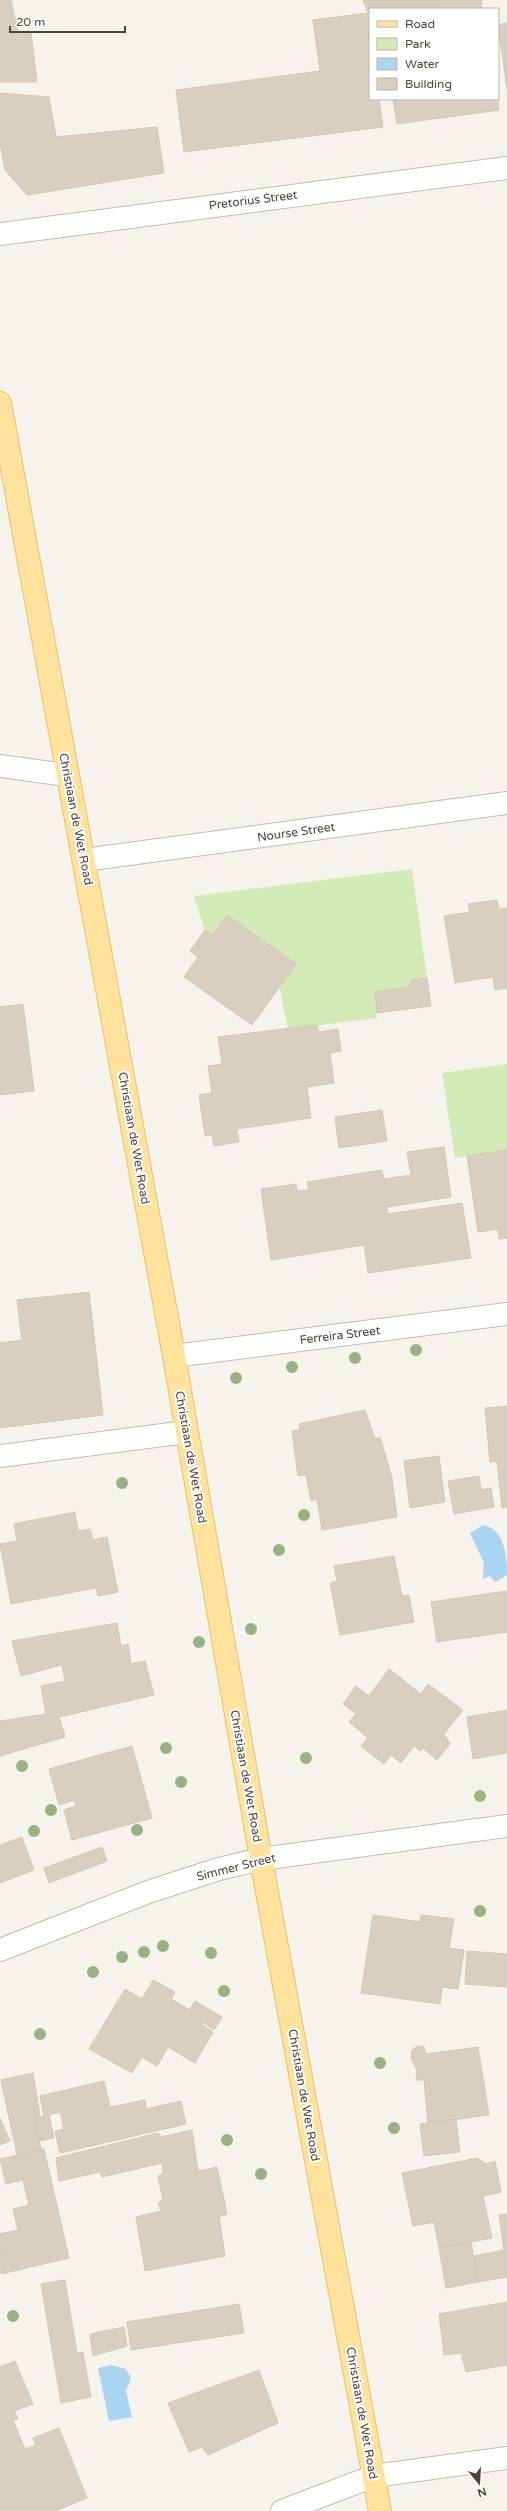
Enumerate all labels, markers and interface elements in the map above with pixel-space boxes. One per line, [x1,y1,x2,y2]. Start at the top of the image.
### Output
scale bar [10,8,125,34]
legend [369,8,499,100]
text: 20 m [16,15,45,29]
text: Road [405,17,435,31]
text: Park [405,37,431,51]
text: Water [405,57,440,71]
text: Building [405,77,452,91]
street label: Pretorius Street [208,188,298,212]
street label: Christiaan de Wet Road [56,752,96,886]
street label: Nourse Street [256,820,336,844]
street label: Christiaan de Wet Road [115,1071,153,1205]
street label: Ferreira Street [299,1323,382,1347]
street label: Christiaan de Wet Road [172,1390,210,1524]
street label: Christiaan de Wet Road [227,1709,265,1843]
street label: Simmer Street [195,1850,277,1884]
street label: Christiaan de Wet Road [285,2028,323,2162]
street label: Christiaan de Wet Road [343,2346,381,2480]
north arrow [459,2463,499,2503]
text: N [476,2484,488,2500]

